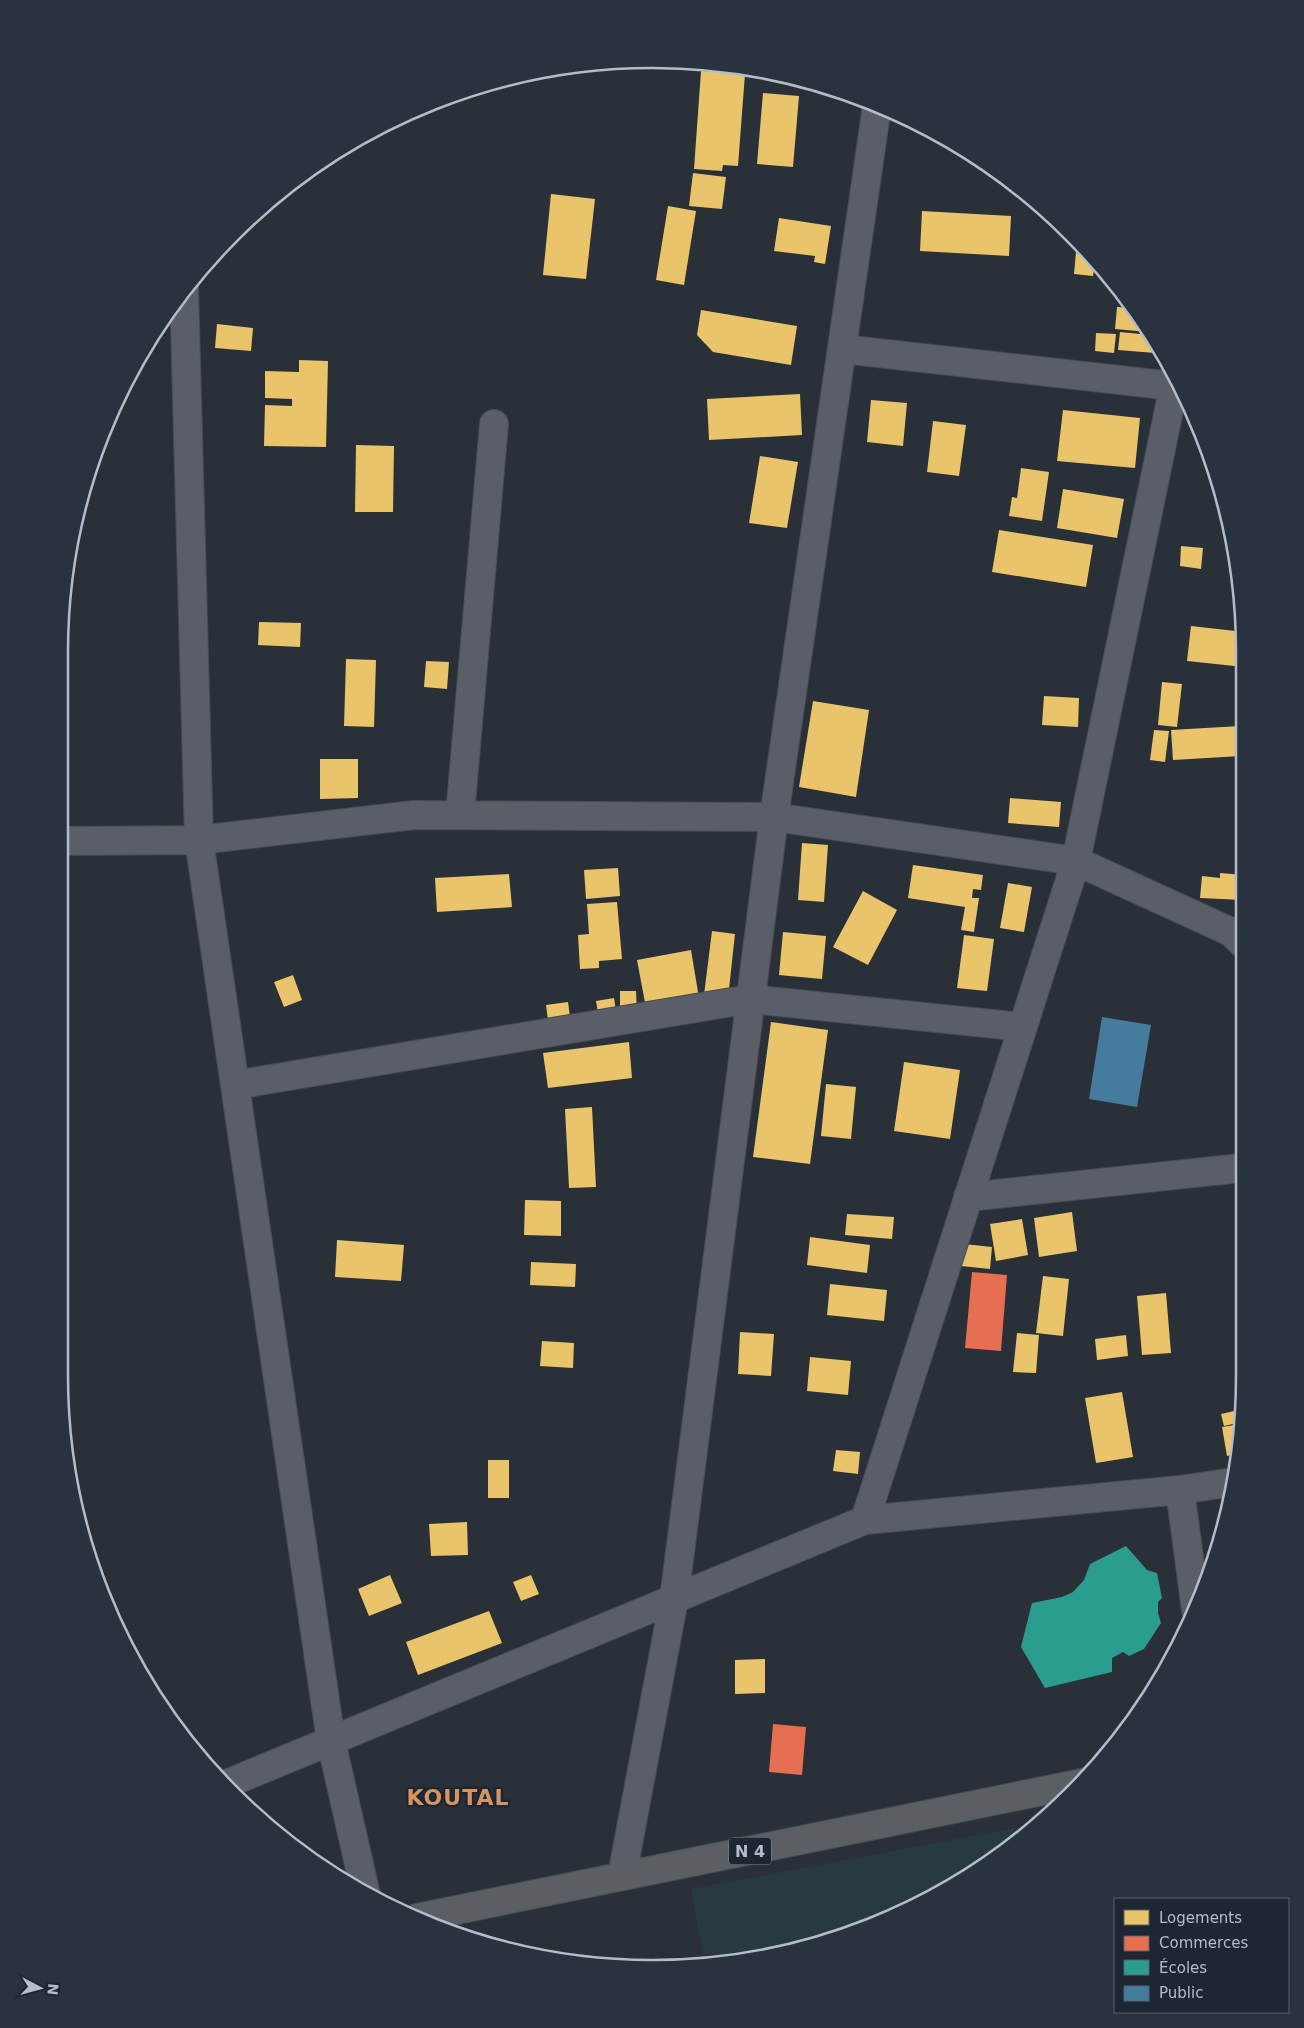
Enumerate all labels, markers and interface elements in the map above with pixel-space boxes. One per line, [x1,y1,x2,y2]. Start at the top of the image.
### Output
district label: KOUTAL [407,1785,509,1810]
road number: N 4 [729,1838,771,1864]
legend [1114,1898,1289,2013]
text: Logements [1159,1909,1242,1927]
text: Commerces [1159,1934,1248,1952]
text: Écoles [1159,1958,1207,1977]
north arrow [15,1963,65,2013]
text: N [44,1983,61,1996]
text: Public [1159,1984,1203,2002]

